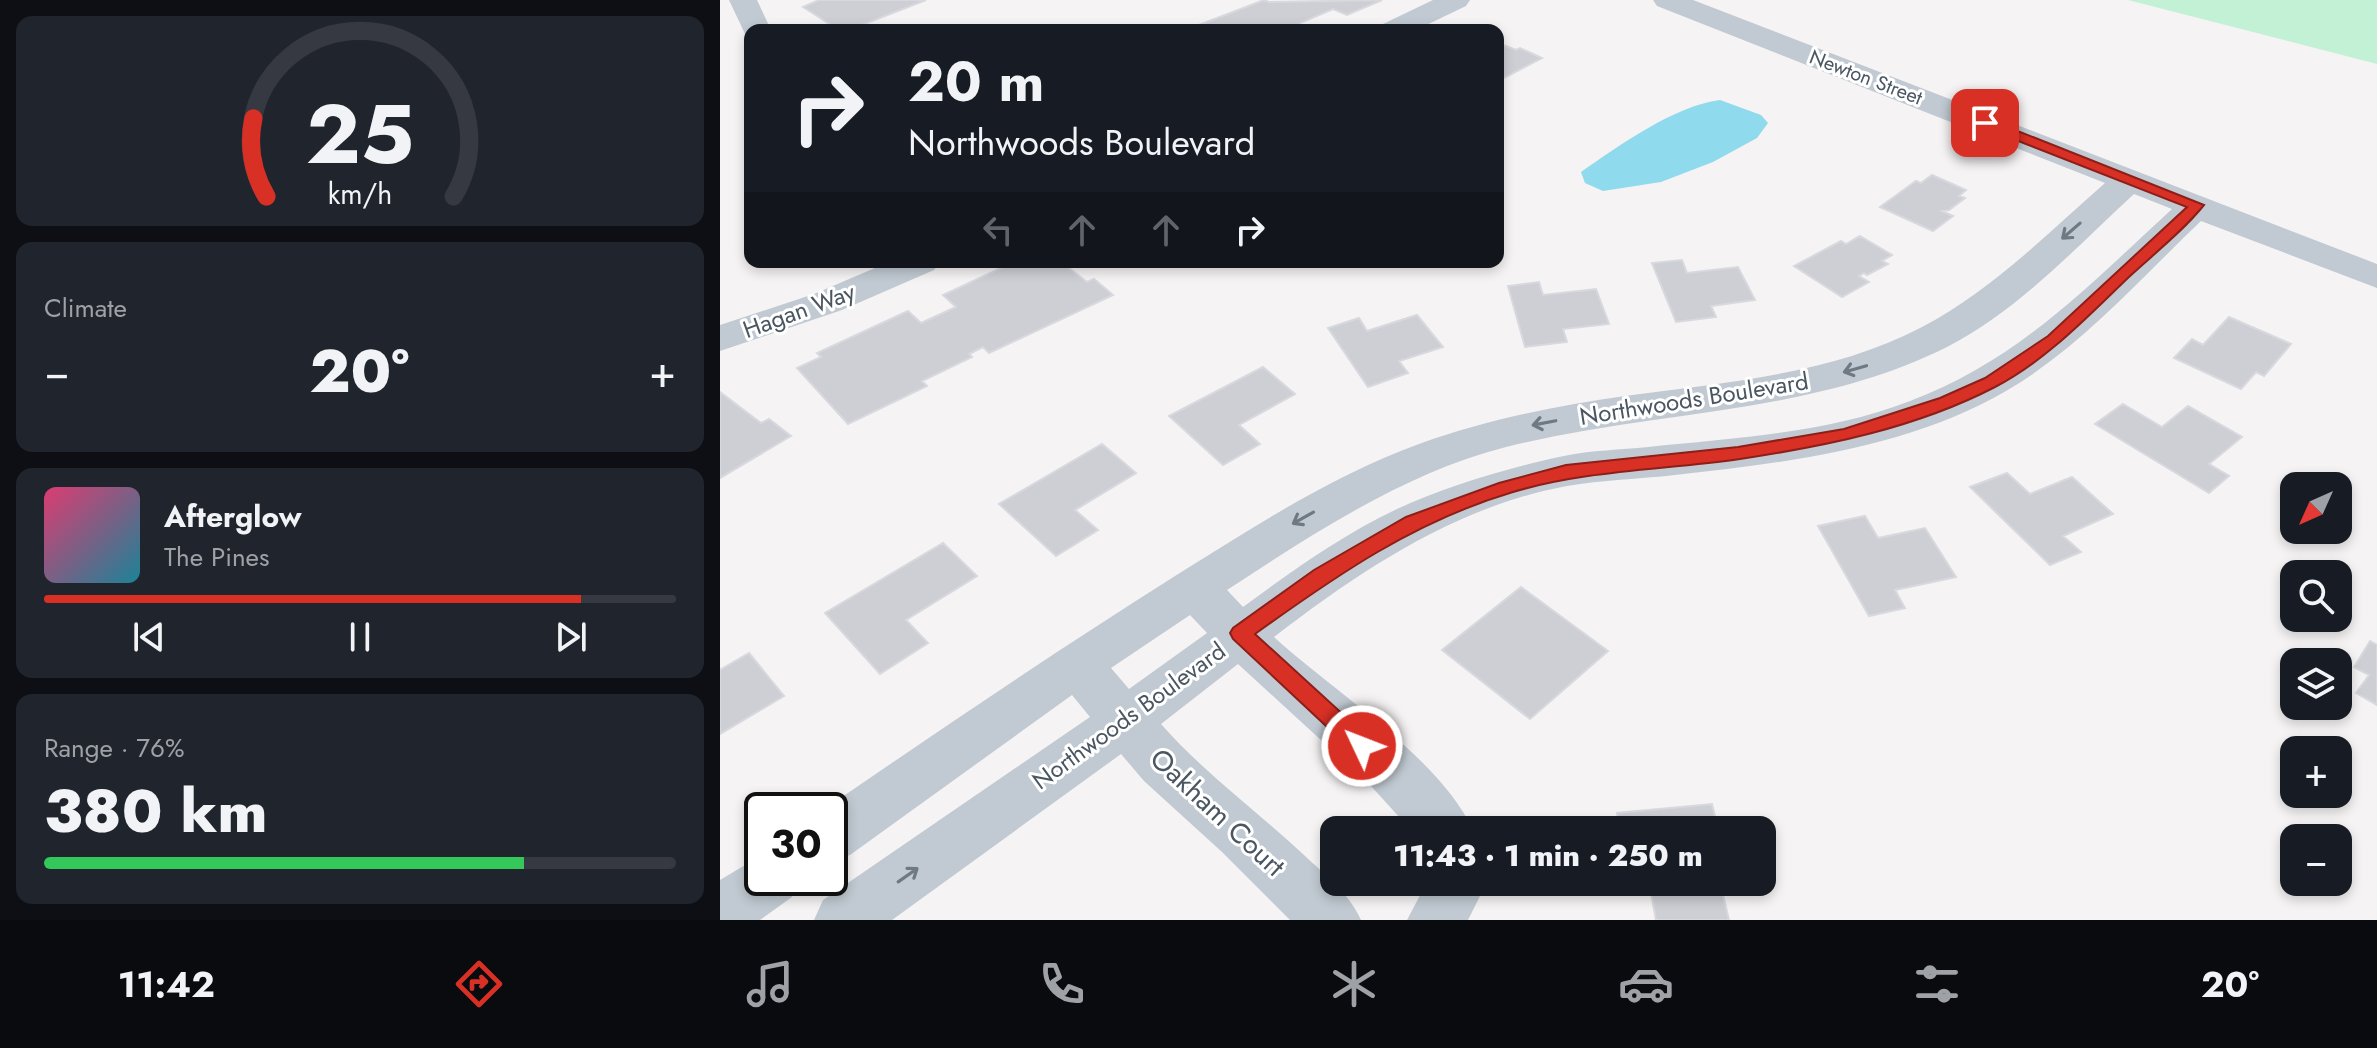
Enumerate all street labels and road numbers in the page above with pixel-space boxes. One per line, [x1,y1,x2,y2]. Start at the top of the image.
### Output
street label: Newton Street [1805,43,1927,112]
street label: Hagan Way [738,274,860,347]
street label: Northwoods Boulevard [1577,363,1811,434]
street label: Northwoods Boulevard [1025,633,1233,798]
street label: Oakham Court [1141,739,1295,886]

